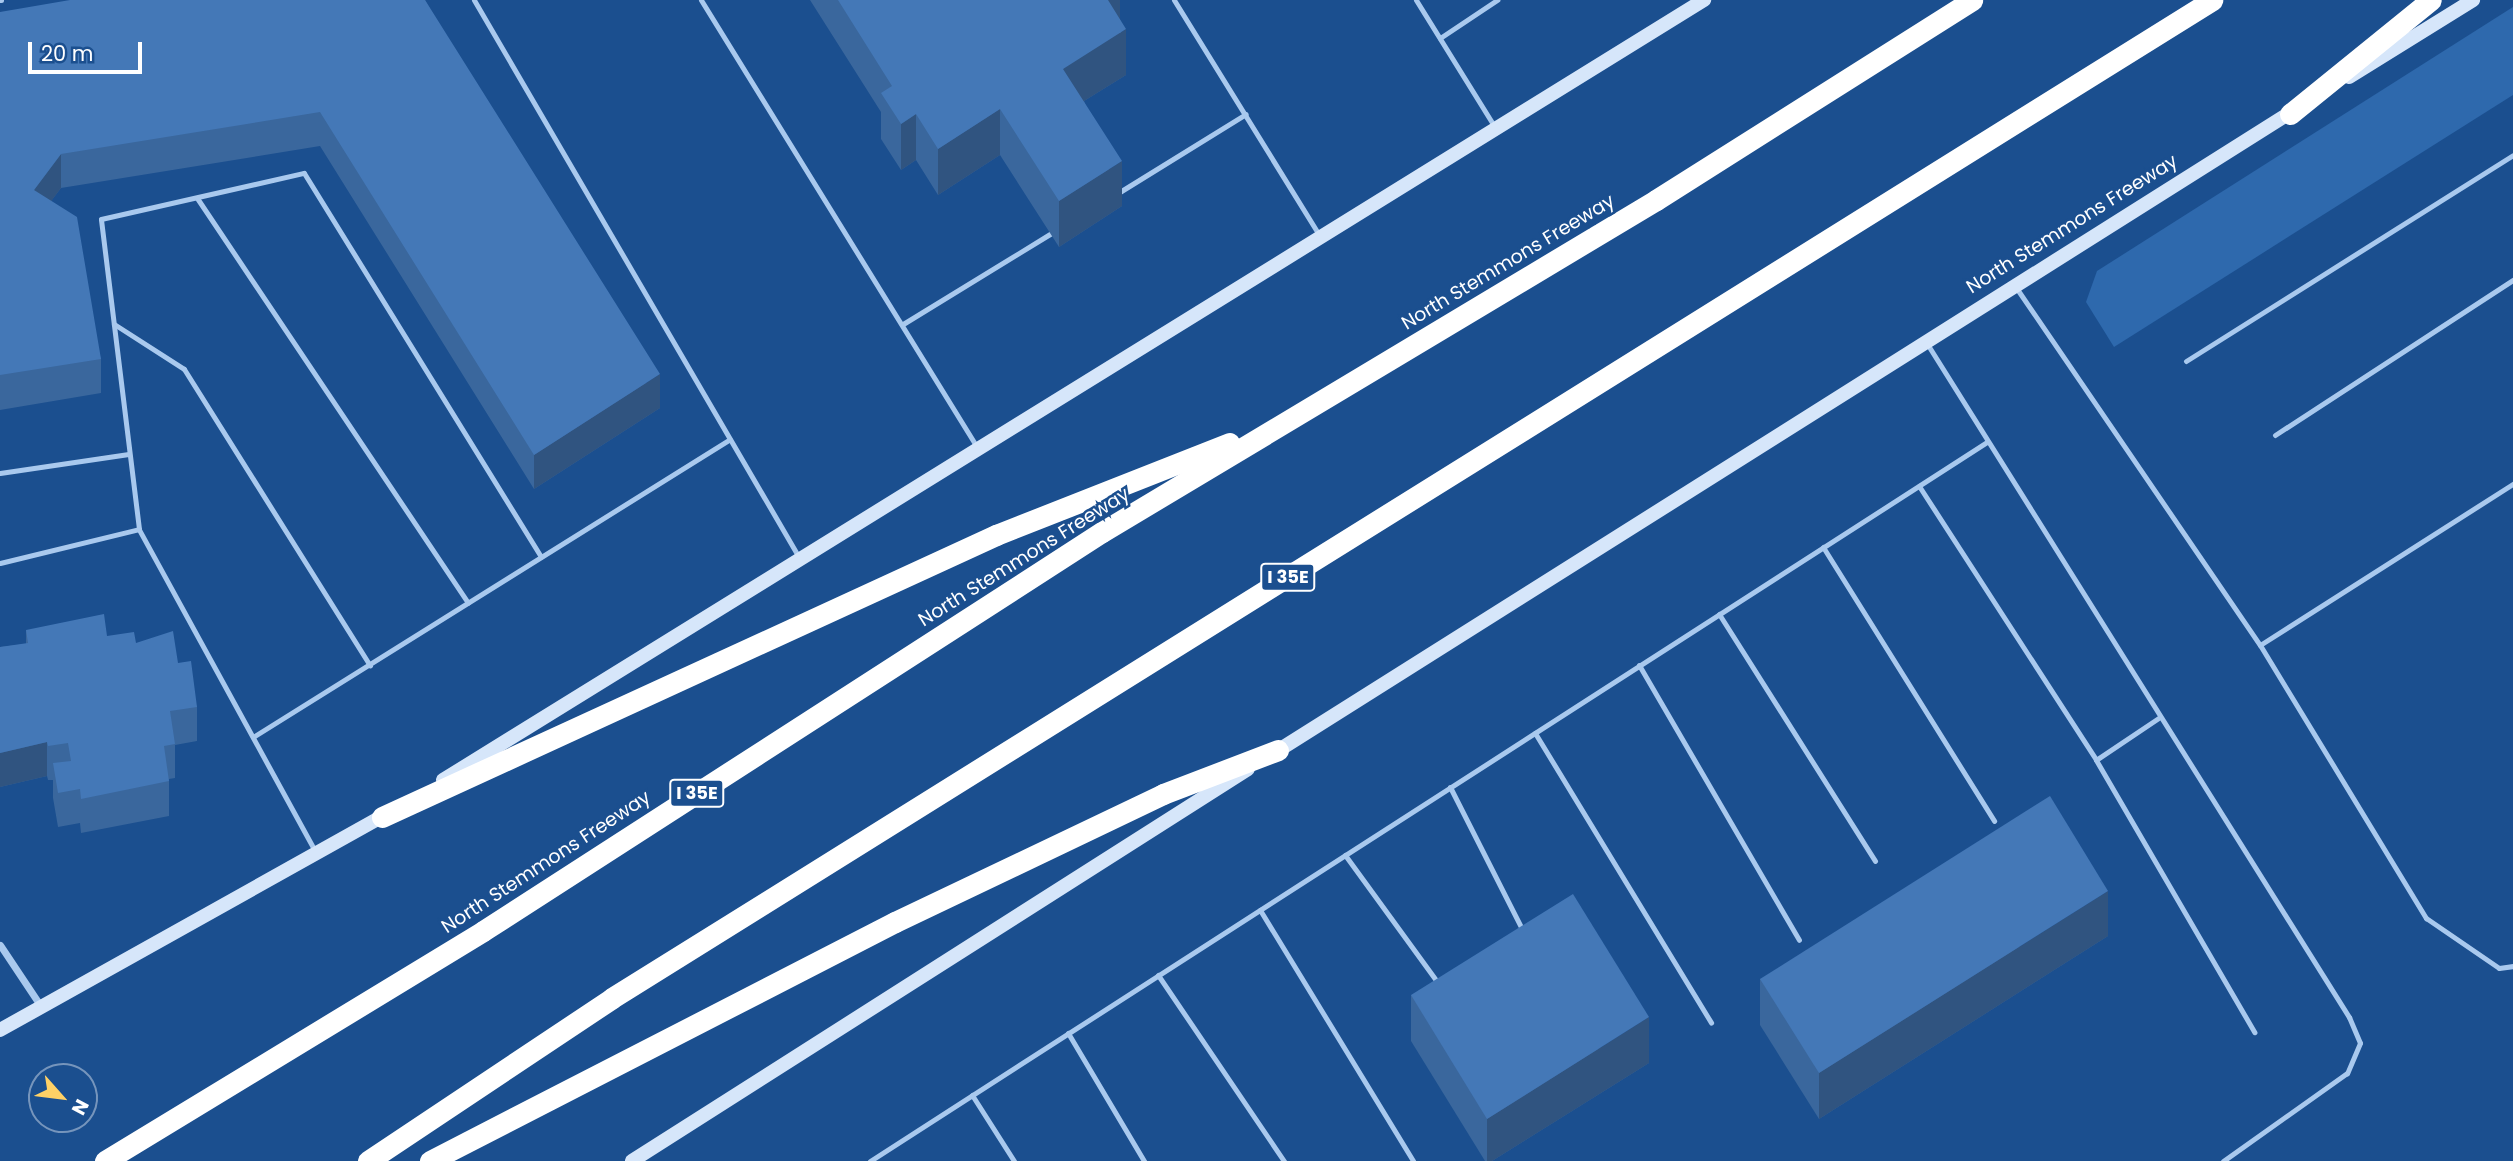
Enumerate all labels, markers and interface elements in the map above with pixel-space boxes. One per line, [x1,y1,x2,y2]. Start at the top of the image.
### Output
scale bar [32,28,145,72]
text: 20 m [41,39,94,68]
street label: North Stemmons Freeway [1962,150,2182,298]
street label: North Stemmons Freeway [1397,189,1619,335]
street label: North Stemmons Freeway [914,483,1134,631]
road number: I 35E [1260,562,1316,592]
road number: I 35E [669,778,725,808]
street label: North Stemmons Freeway [437,786,655,938]
north arrow [28,1063,98,1133]
text: N [65,1094,95,1120]

